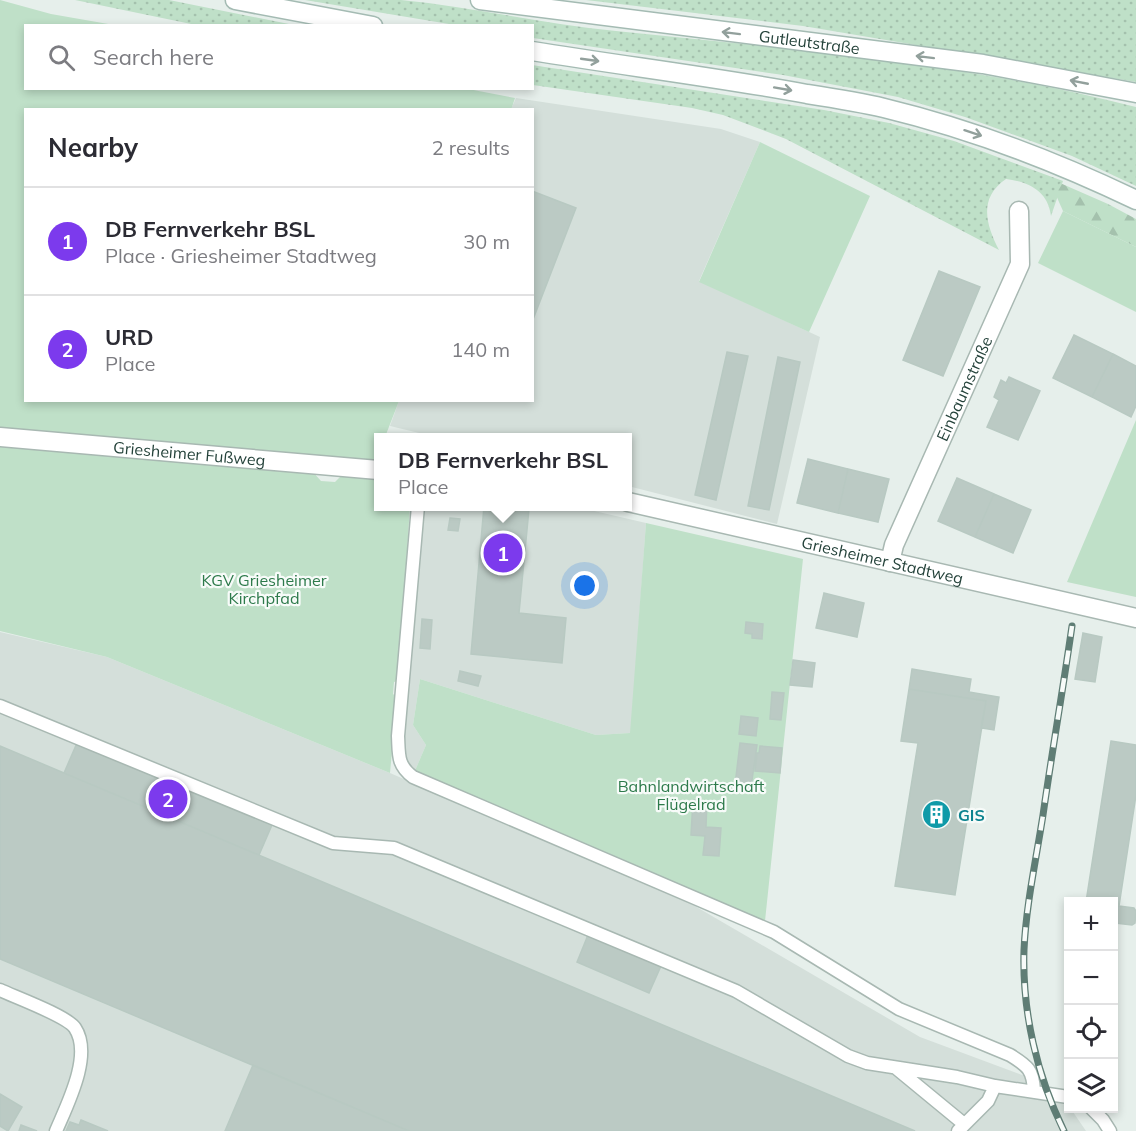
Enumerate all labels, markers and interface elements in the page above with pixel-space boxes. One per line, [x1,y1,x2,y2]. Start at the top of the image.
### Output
search box [24,24,534,90]
street label: Gutleutstraße [758,26,861,58]
one-way arrow [722,27,741,38]
icon: search [45,41,78,74]
text: Search here [93,43,214,71]
one-way arrow [915,51,935,62]
one-way arrow [580,55,600,66]
one-way arrow [1069,76,1089,87]
one-way arrow [773,84,792,95]
one-way arrow [963,129,982,140]
text: Nearby [48,131,138,164]
text: 2 results [432,135,510,160]
text: DB Fernverkehr BSL [105,215,315,243]
text: 1 [62,229,74,254]
text: 30 m [463,229,510,254]
text: Place · Griesheimer Stadtweg [105,243,377,268]
text: URD [105,323,154,351]
street label: Einbaumstraße [932,333,996,444]
text: 2 [62,337,74,362]
text: 140 m [451,337,510,362]
text: Place [105,351,155,376]
popup [374,433,632,511]
street label: Griesheimer Fußweg [112,437,266,470]
text: DB Fernverkehr BSL [398,446,608,474]
text: Place [398,474,448,499]
pin: 1 [484,530,522,576]
street label: Griesheimer Stadtweg [800,532,965,588]
park label: KGV Griesheimer Kirchpfad [202,570,327,608]
your location [570,571,599,600]
pin: 2 [148,776,188,822]
park label: Bahnlandwirtschaft Flügelrad [618,776,765,814]
building icon: GIS [921,799,953,831]
place label: GIS [958,805,985,825]
map controls [1064,897,1118,1113]
button: + [1064,897,1118,951]
button: − [1064,951,1118,1005]
button: locate [1064,1005,1118,1059]
button: layers [1064,1059,1118,1113]

